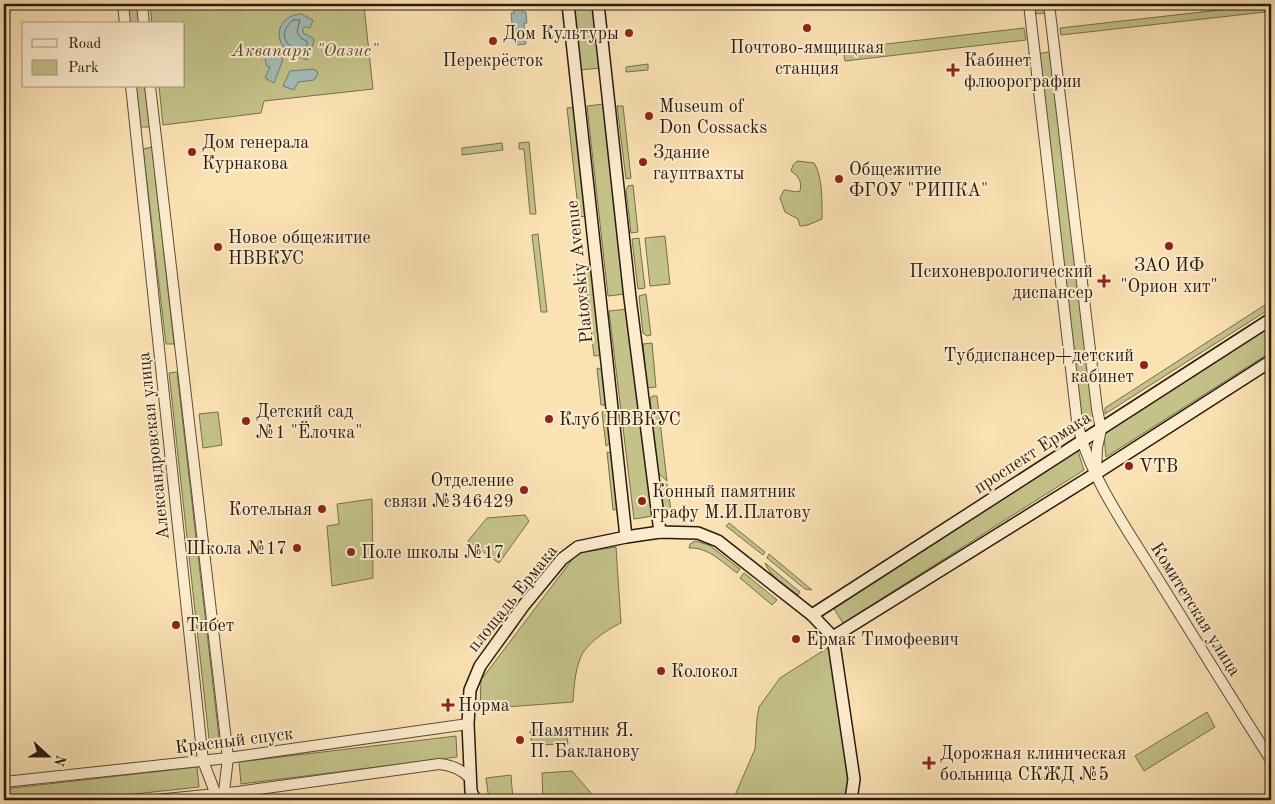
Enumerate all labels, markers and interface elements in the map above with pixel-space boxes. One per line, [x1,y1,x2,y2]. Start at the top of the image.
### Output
legend [22,22,185,88]
marker: Почтово-ямщицкая станция [801,22,813,34]
place label: Дом Культуры [503,25,619,43]
marker: Дом Культуры [623,27,635,39]
marker: Перекрёсток [487,35,499,47]
text: Road [68,37,102,52]
place label: Почтово-ямщицкая станция [730,39,884,78]
park label: Аквапарк "Оазис" [231,42,379,60]
place label: Перекрёсток [442,52,544,70]
place label: Кабинет флюорографии [964,52,1082,92]
text: Park [68,61,99,76]
marker: Кабинет флюорографии [946,63,960,77]
place label: Museum of Don Cossacks [659,98,767,137]
marker: Museum of Don Cossacks [643,110,655,122]
place label: Дом генерала Курнакова [202,134,309,173]
place label: Здание гауптвахты [653,144,744,183]
marker: Дом генерала Курнакова [186,146,198,158]
marker: Здание гауптвахты [637,156,649,168]
place label: Общежитие ФГОУ "РИПКА" [849,161,988,200]
marker: Общежитие ФГОУ "РИПКА" [833,173,845,185]
street label: Platovskiy Avenue [564,199,596,344]
place label: Новое общежитие НВВКУС [228,229,371,268]
marker: ЗАО ИФ "Орион хит" [1163,240,1175,252]
marker: Новое общежитие НВВКУС [212,241,224,253]
place label: ЗАО ИФ "Орион хит" [1120,257,1218,296]
place label: Психоневрологический диспансер [909,263,1093,302]
marker: Психоневрологический диспансер [1097,274,1111,288]
place label: Тубдиспансер+детский кабинет [943,347,1134,386]
street label: Александровская улица [135,351,173,541]
marker: Тубдиспансер+детский кабинет [1138,359,1150,371]
place label: Детский сад №1 "Ёлочка" [256,403,362,442]
street label: проспект Ермака [971,408,1094,497]
place label: Клуб НВВКУС [559,411,681,429]
marker: Клуб НВВКУС [543,413,555,425]
marker: Детский сад №1 "Ёлочка" [240,415,252,427]
place label: VTB [1139,458,1178,476]
marker: VTB [1123,460,1135,472]
place label: Отделение связи №346429 [384,472,514,511]
place label: Конный памятник графу М.И.Платову [652,483,811,523]
marker: Отделение связи №346429 [518,484,530,496]
marker: Конный памятник графу М.И.Платову [636,495,648,507]
place label: Котельная [229,501,312,519]
marker: Котельная [316,503,328,515]
place label: Школа №17 [186,540,287,558]
street label: Комитетская улица [1147,540,1244,680]
marker: Школа №17 [291,542,303,554]
street label: площадь Ермака [464,542,561,655]
place label: Поле школы №17 [361,544,504,562]
marker: Поле школы №17 [345,546,357,558]
place label: Тибет [186,617,234,635]
marker: Тибет [170,619,182,631]
place label: Ермак Тимофеевич [806,631,959,650]
marker: Ермак Тимофеевич [790,633,802,645]
place label: Колокол [671,663,738,681]
marker: Колокол [655,665,667,677]
place label: Норма [458,697,510,715]
marker: Норма [442,699,454,711]
place label: Памятник Я. П. Бакланову [530,722,640,761]
street label: Красный спуск [174,725,294,757]
north arrow [22,732,72,782]
marker: Памятник Я. П. Бакланову [514,734,526,746]
place label: Дорожная клиническая больница СКЖД №5 [940,745,1126,784]
text: N [51,753,68,768]
marker: Дорожная клиническая больница СКЖД №5 [922,756,936,770]

